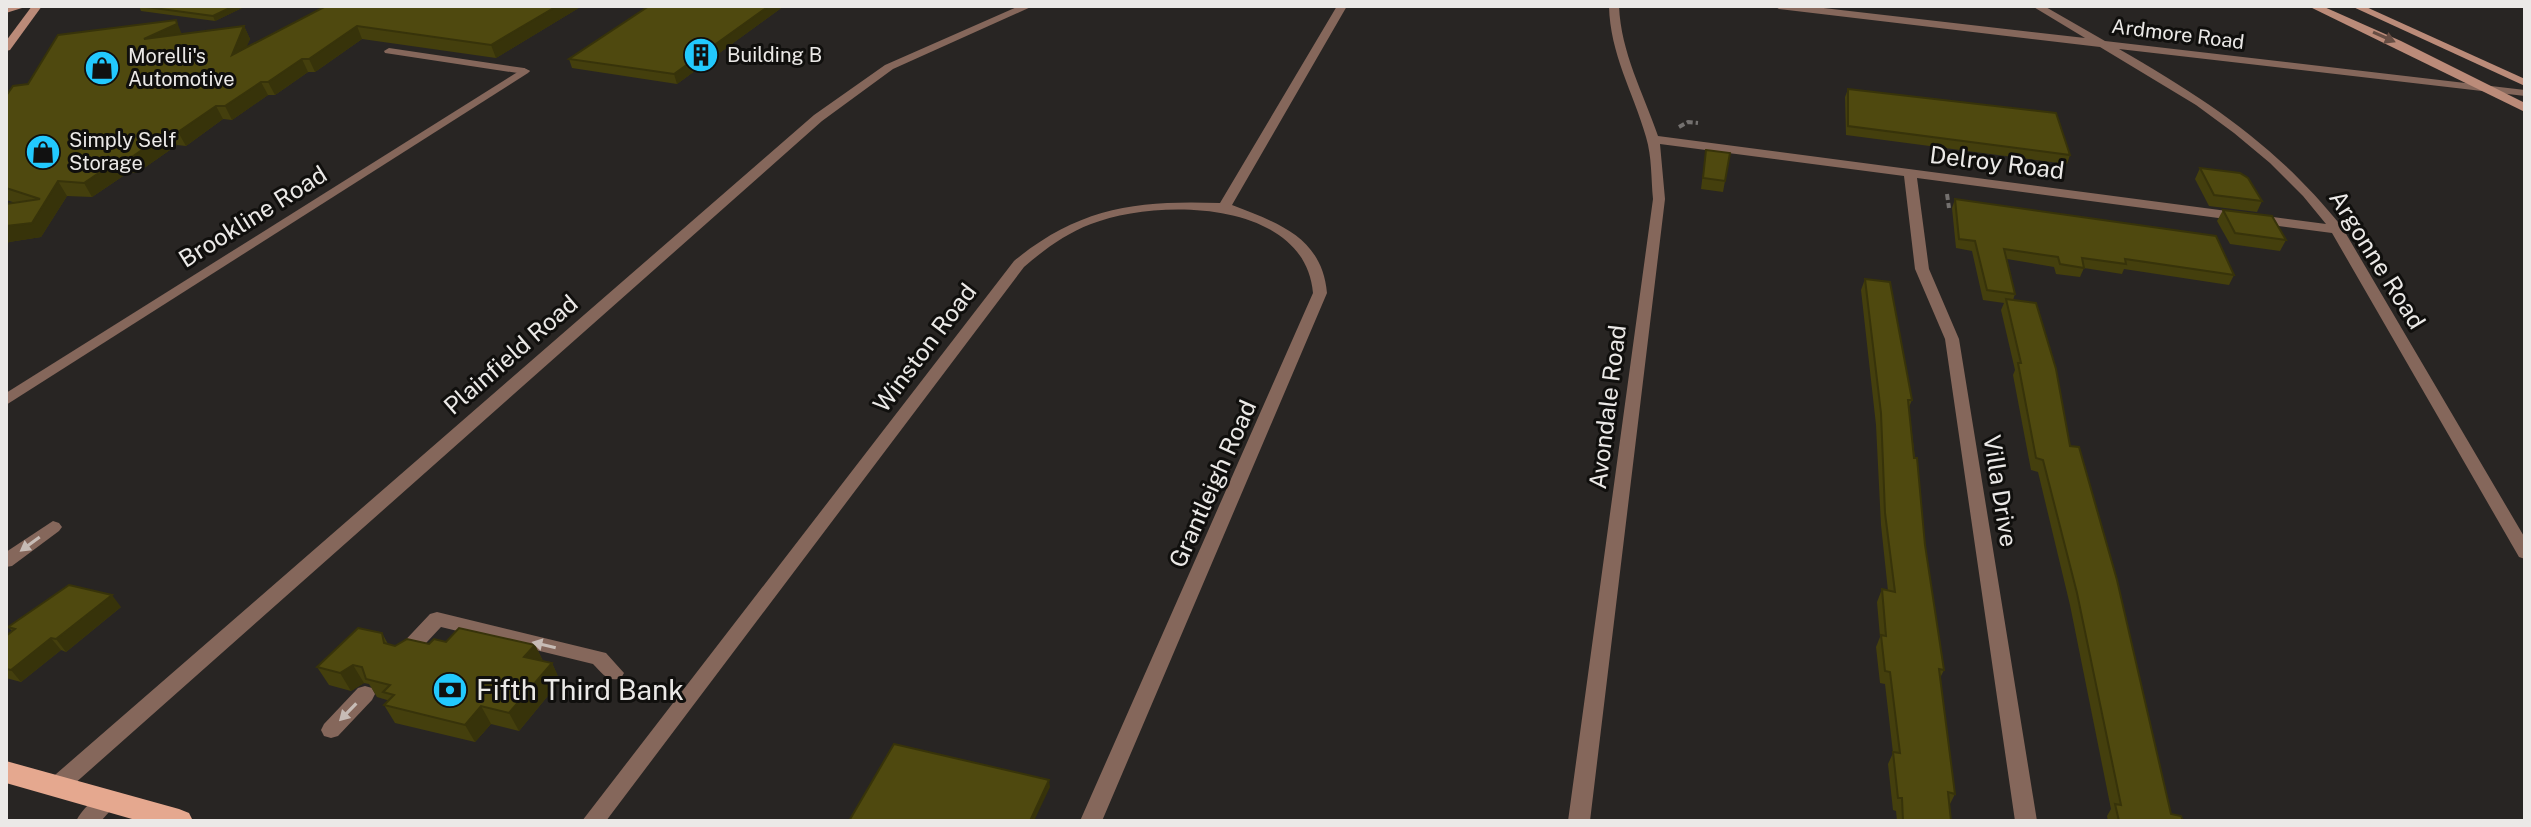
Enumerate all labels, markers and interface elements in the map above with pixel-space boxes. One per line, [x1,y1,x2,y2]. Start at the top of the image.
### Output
street label: Ardmore Road [2110,14,2246,54]
one-way arrow [2372,31,2396,44]
building icon: Building B [682,36,720,74]
place label: Building B [727,43,822,67]
place label: Morelli's Automotive [128,44,235,91]
shop icon: Morelli's Automotive [83,49,121,87]
place label: Simply Self Storage [69,128,176,175]
shop icon: Simply Self Storage [24,133,62,171]
street label: Delroy Road [1928,140,2066,184]
street label: Brookline Road [173,159,332,273]
street label: Argonne Road [2324,185,2432,334]
street label: Winston Road [867,278,982,417]
street label: Plainfield Road [438,289,583,420]
street label: Avondale Road [1583,323,1631,491]
street label: Grantleigh Road [1163,396,1262,572]
street label: Villa Drive [1978,433,2024,549]
one-way arrow [19,536,40,551]
one-way arrow [531,638,556,651]
bank icon: Fifth Third Bank [431,671,469,709]
place label: Fifth Third Bank [476,673,684,706]
one-way arrow [339,702,357,721]

